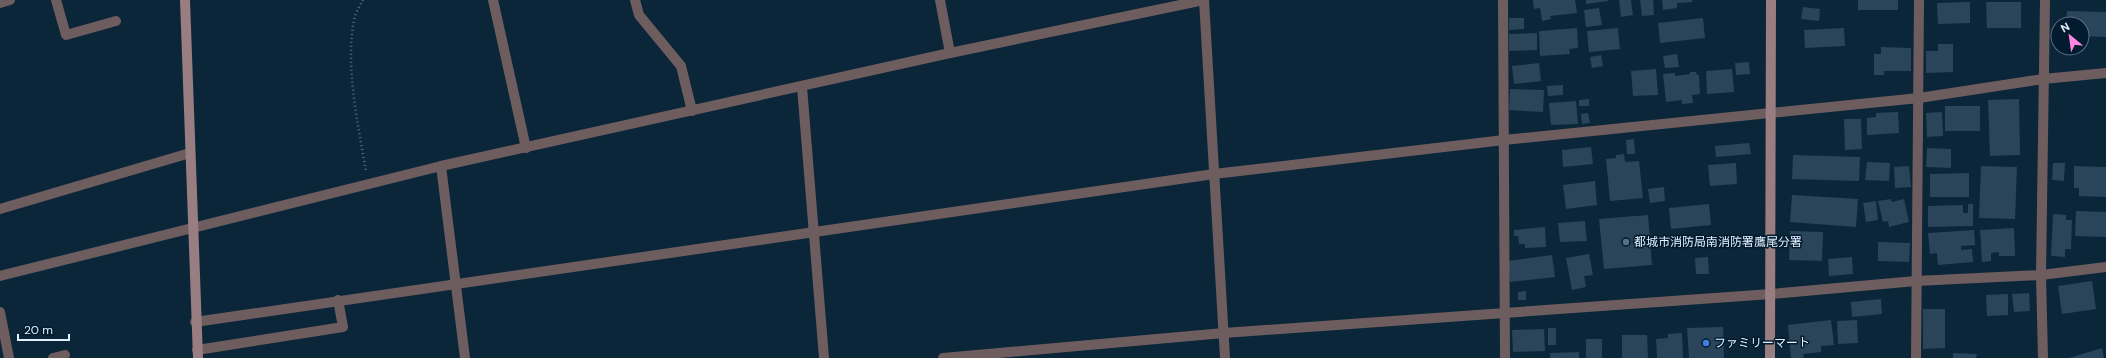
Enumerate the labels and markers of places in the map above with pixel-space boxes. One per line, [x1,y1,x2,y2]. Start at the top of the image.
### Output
place label: 都城市消防局南消防署鷹尾分署 [1634,234,1802,250]
marker: 都城市消防局南消防署鷹尾分署 [1621,237,1631,247]
place label: ファミリーマート [1714,335,1810,351]
marker: ファミリーマート [1701,338,1711,348]

